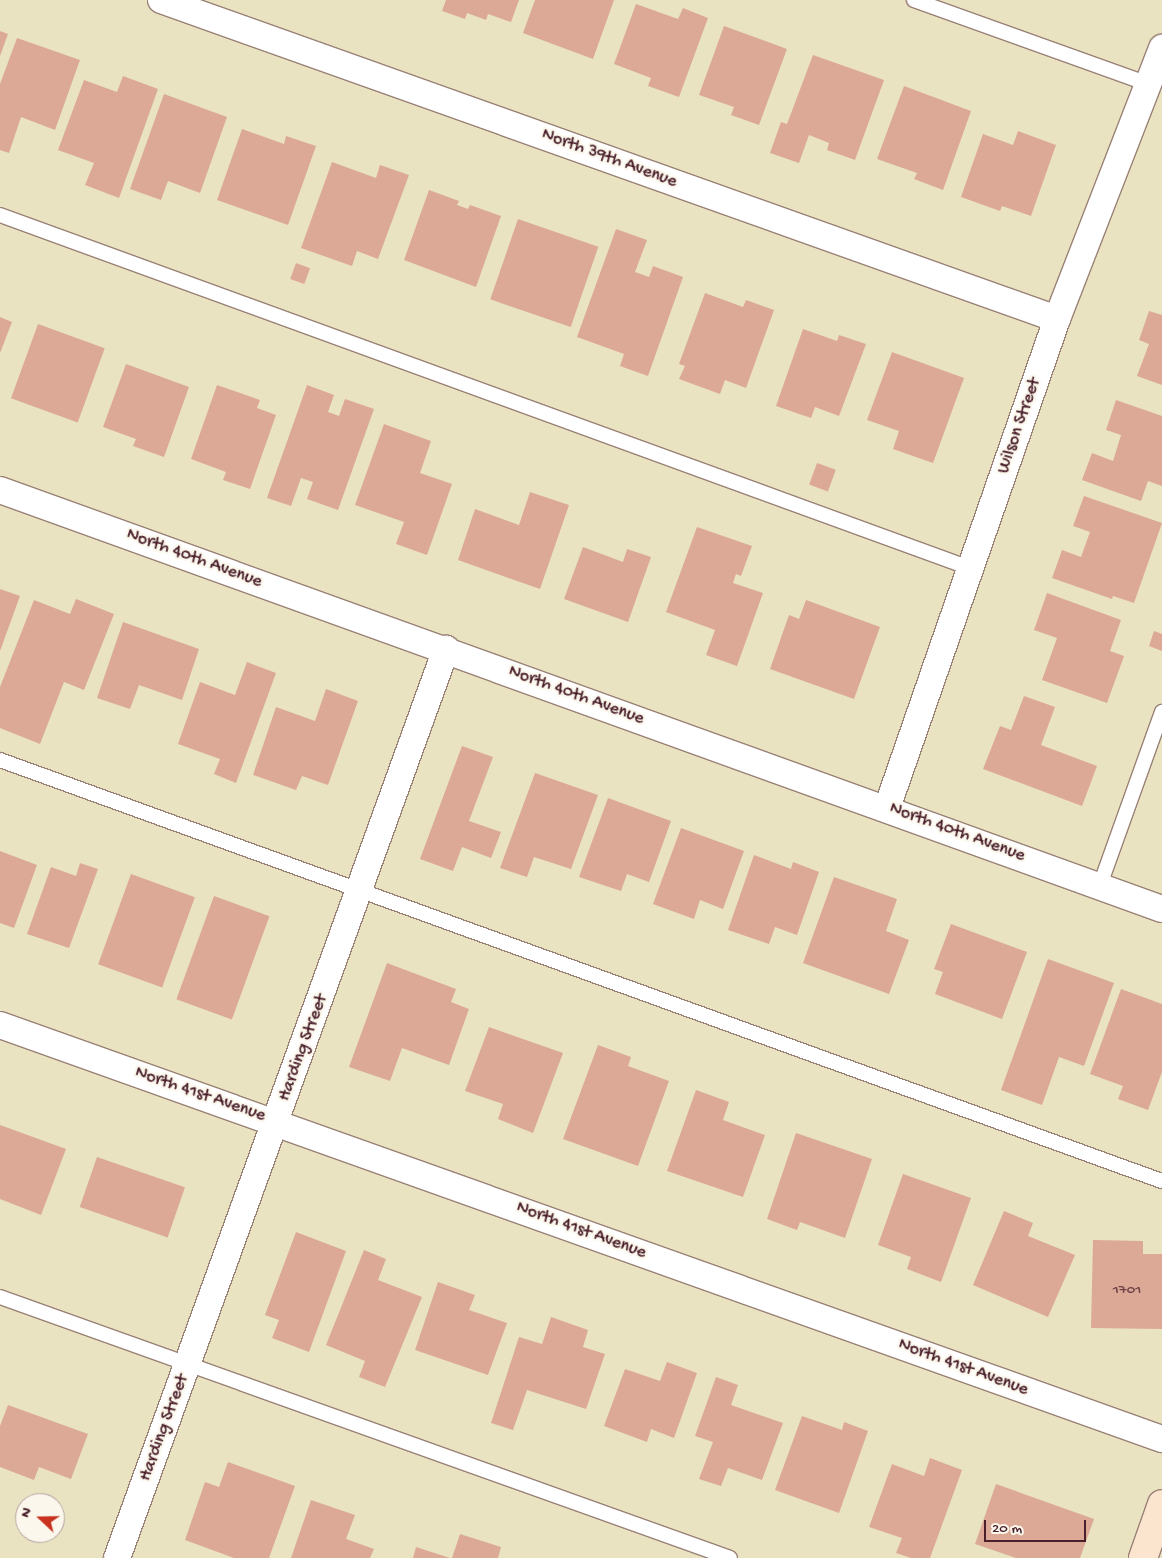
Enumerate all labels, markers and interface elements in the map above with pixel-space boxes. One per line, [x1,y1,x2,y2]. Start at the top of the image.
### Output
street label: North 39th Avenue [538,124,680,194]
street label: Wilson Street [994,375,1046,477]
street label: North 40th Avenue [123,524,265,594]
street label: North 40th Avenue [505,661,647,731]
street label: North 40th Avenue [886,798,1028,868]
street label: Harding Street [275,992,333,1104]
street label: North 41st Avenue [132,1063,268,1127]
street label: North 41st Avenue [513,1197,649,1265]
house number: 1701 [1113,1282,1141,1300]
street label: North 41st Avenue [895,1334,1031,1402]
street label: Harding Street [136,1372,194,1484]
north arrow [15,1493,65,1543]
text: N [17,1505,36,1520]
scale bar [987,1510,1090,1542]
text: 20 m [992,1520,1022,1538]

